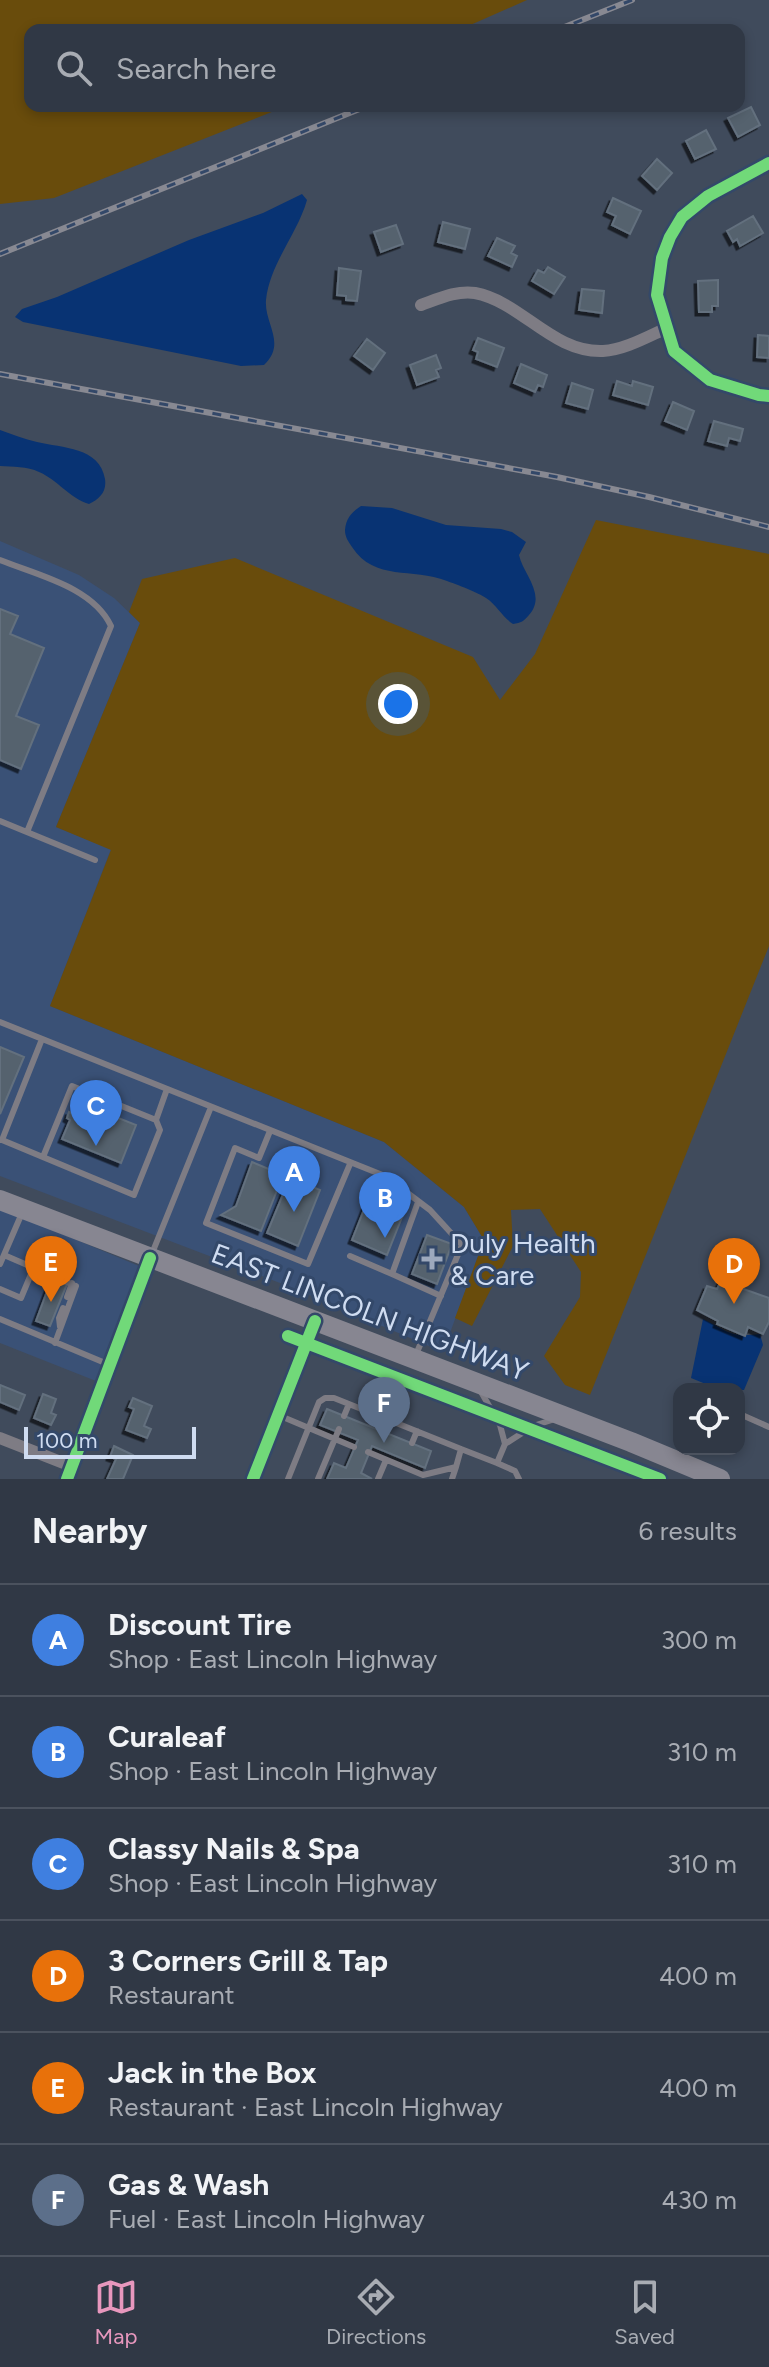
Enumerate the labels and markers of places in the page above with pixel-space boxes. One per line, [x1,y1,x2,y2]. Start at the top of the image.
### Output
pin: C [70,1080,122,1146]
pin: A [268,1146,320,1212]
pin: B [359,1172,411,1238]
place label: Duly Health & Care [450,1226,596,1292]
pin: E [25,1236,77,1302]
pin: D [708,1238,760,1304]
marker: Duly Health & Care [421,1248,443,1270]
pin: F [358,1377,410,1443]

